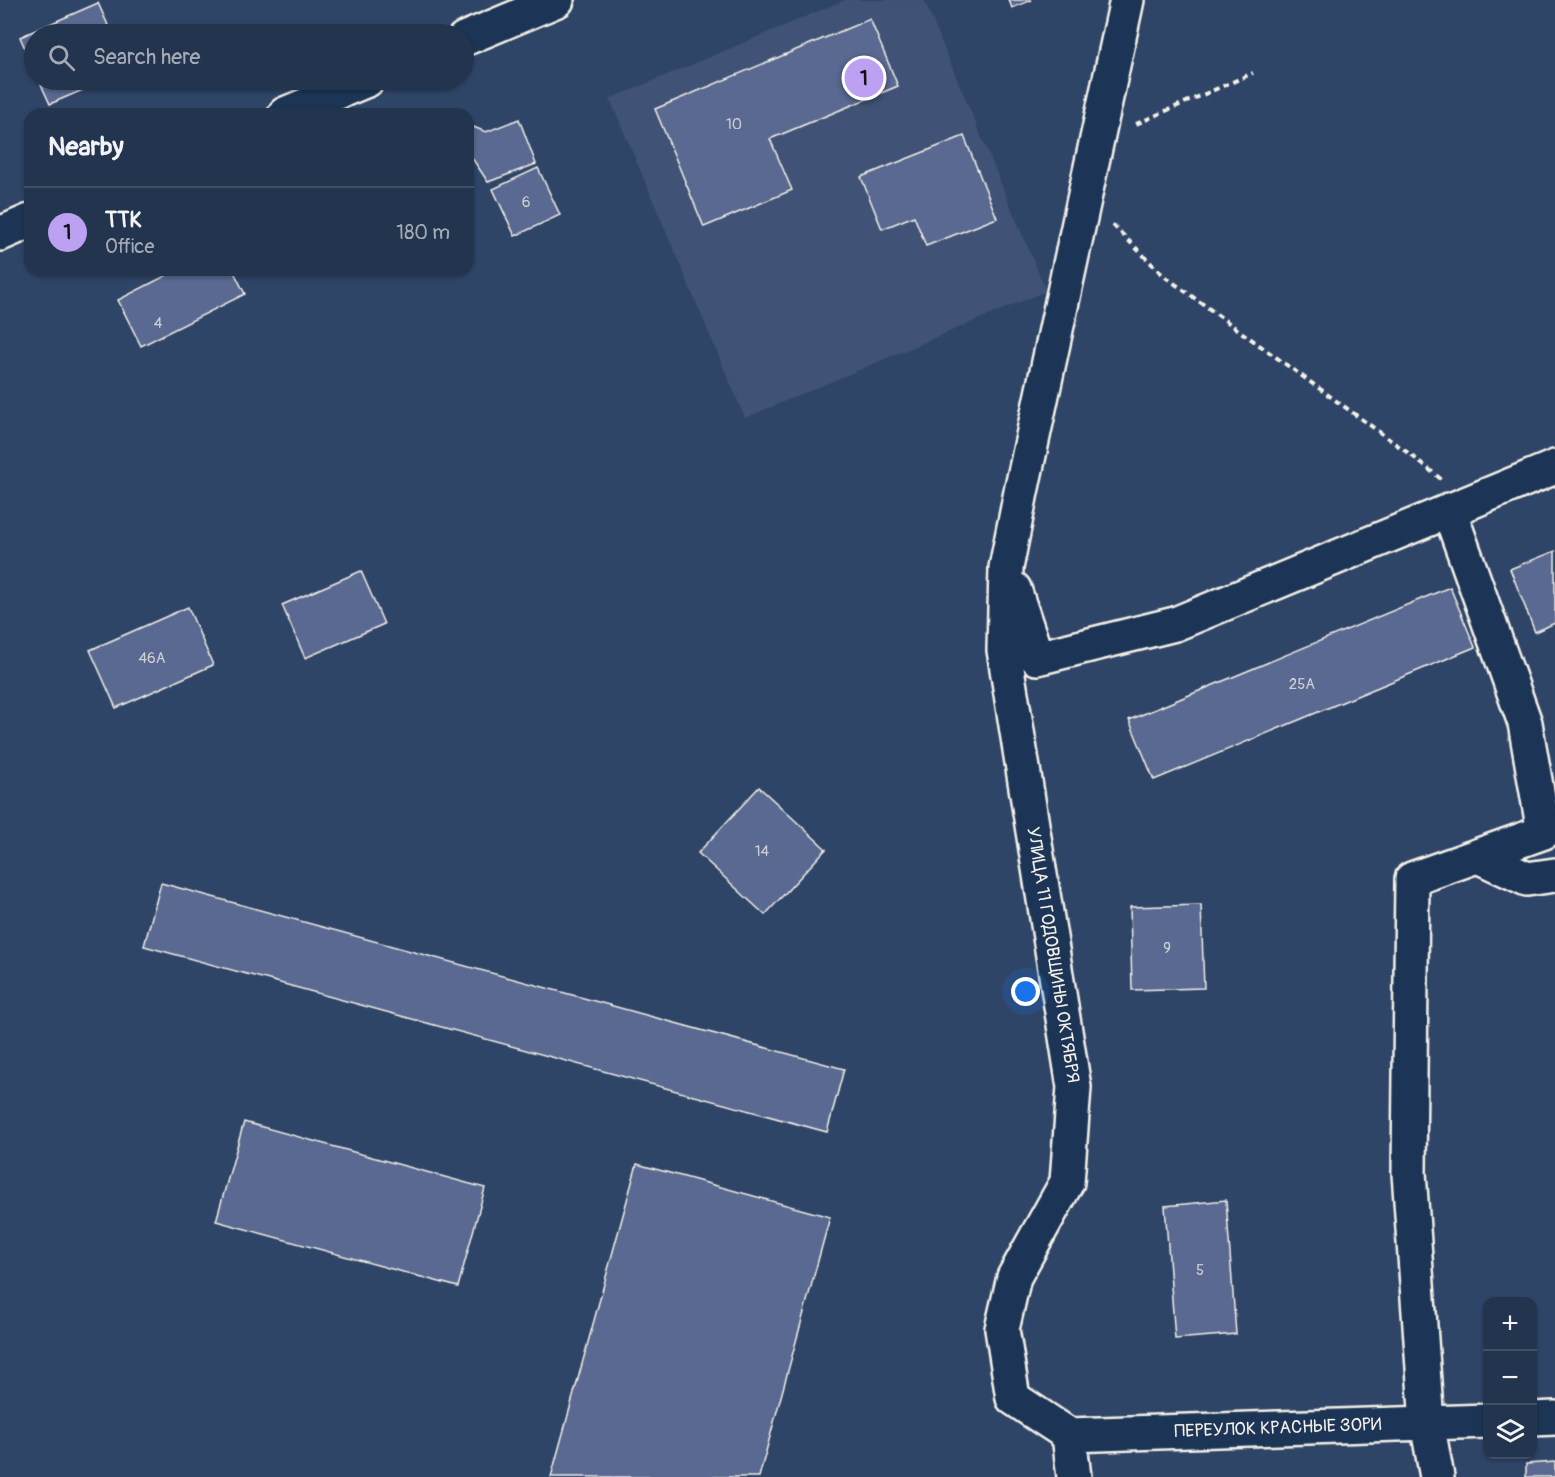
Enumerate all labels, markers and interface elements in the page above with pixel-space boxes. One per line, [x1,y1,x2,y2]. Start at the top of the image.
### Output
search box [24,24,474,90]
icon: search [45,41,78,74]
text: Search here [93,43,200,71]
pin: 1 [844,56,884,100]
house number: 10 [726,115,742,134]
text: Nearby [48,131,124,163]
house number: 6 [522,193,530,212]
text: ТТК [105,206,142,234]
text: 1 [64,220,71,245]
text: 180 m [396,220,450,245]
text: Office [105,234,154,259]
house number: 4 [154,314,163,333]
house number: 46А [138,649,166,668]
house number: 25А [1289,675,1315,694]
street label: УЛИЦА 11 ГОДОВЩИНЫ ОКТЯБРЯ [1021,825,1085,1085]
house number: 14 [755,842,770,861]
house number: 9 [1163,939,1171,958]
your location [1011,977,1040,1006]
house number: 5 [1196,1261,1204,1280]
map controls [1483,1297,1537,1459]
button: + [1483,1297,1537,1351]
button: − [1483,1351,1537,1405]
button: layers [1483,1405,1537,1459]
street label: ПЕРЕУЛОК КРАСНЫЕ ЗОРИ [1174,1413,1382,1443]

